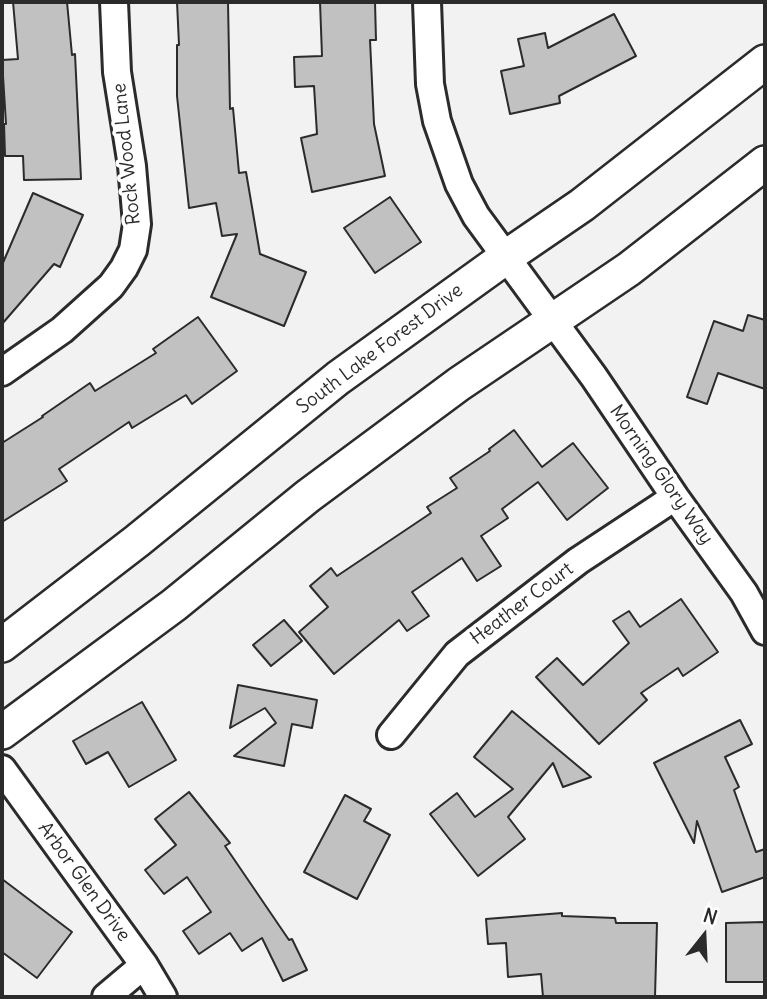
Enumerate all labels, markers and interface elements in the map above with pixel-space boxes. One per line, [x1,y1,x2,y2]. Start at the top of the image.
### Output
street label: Rock Wood Lane [108,82,146,226]
street label: South Lake Forest Drive [292,279,468,419]
street label: Morning Glory Way [604,401,718,549]
street label: Heather Court [466,558,578,650]
street label: Arbor Glen Drive [33,818,135,946]
north arrow [669,901,739,971]
text: N [701,903,720,929]

